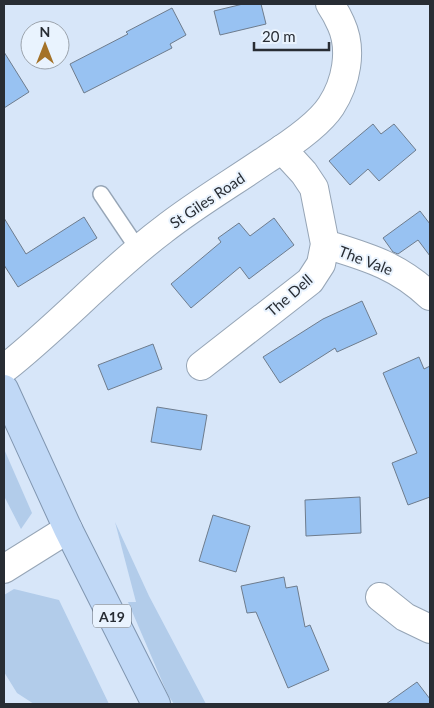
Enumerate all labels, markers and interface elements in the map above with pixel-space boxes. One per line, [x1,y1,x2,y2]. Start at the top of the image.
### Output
north arrow [20,20,70,70]
scale bar [254,20,329,52]
text: N [40,23,50,40]
text: 20 m [262,27,296,45]
street label: St Giles Road [166,168,248,232]
street label: The Vale [336,242,396,279]
street label: The Dell [262,270,316,320]
road number: A19 [93,604,131,628]

